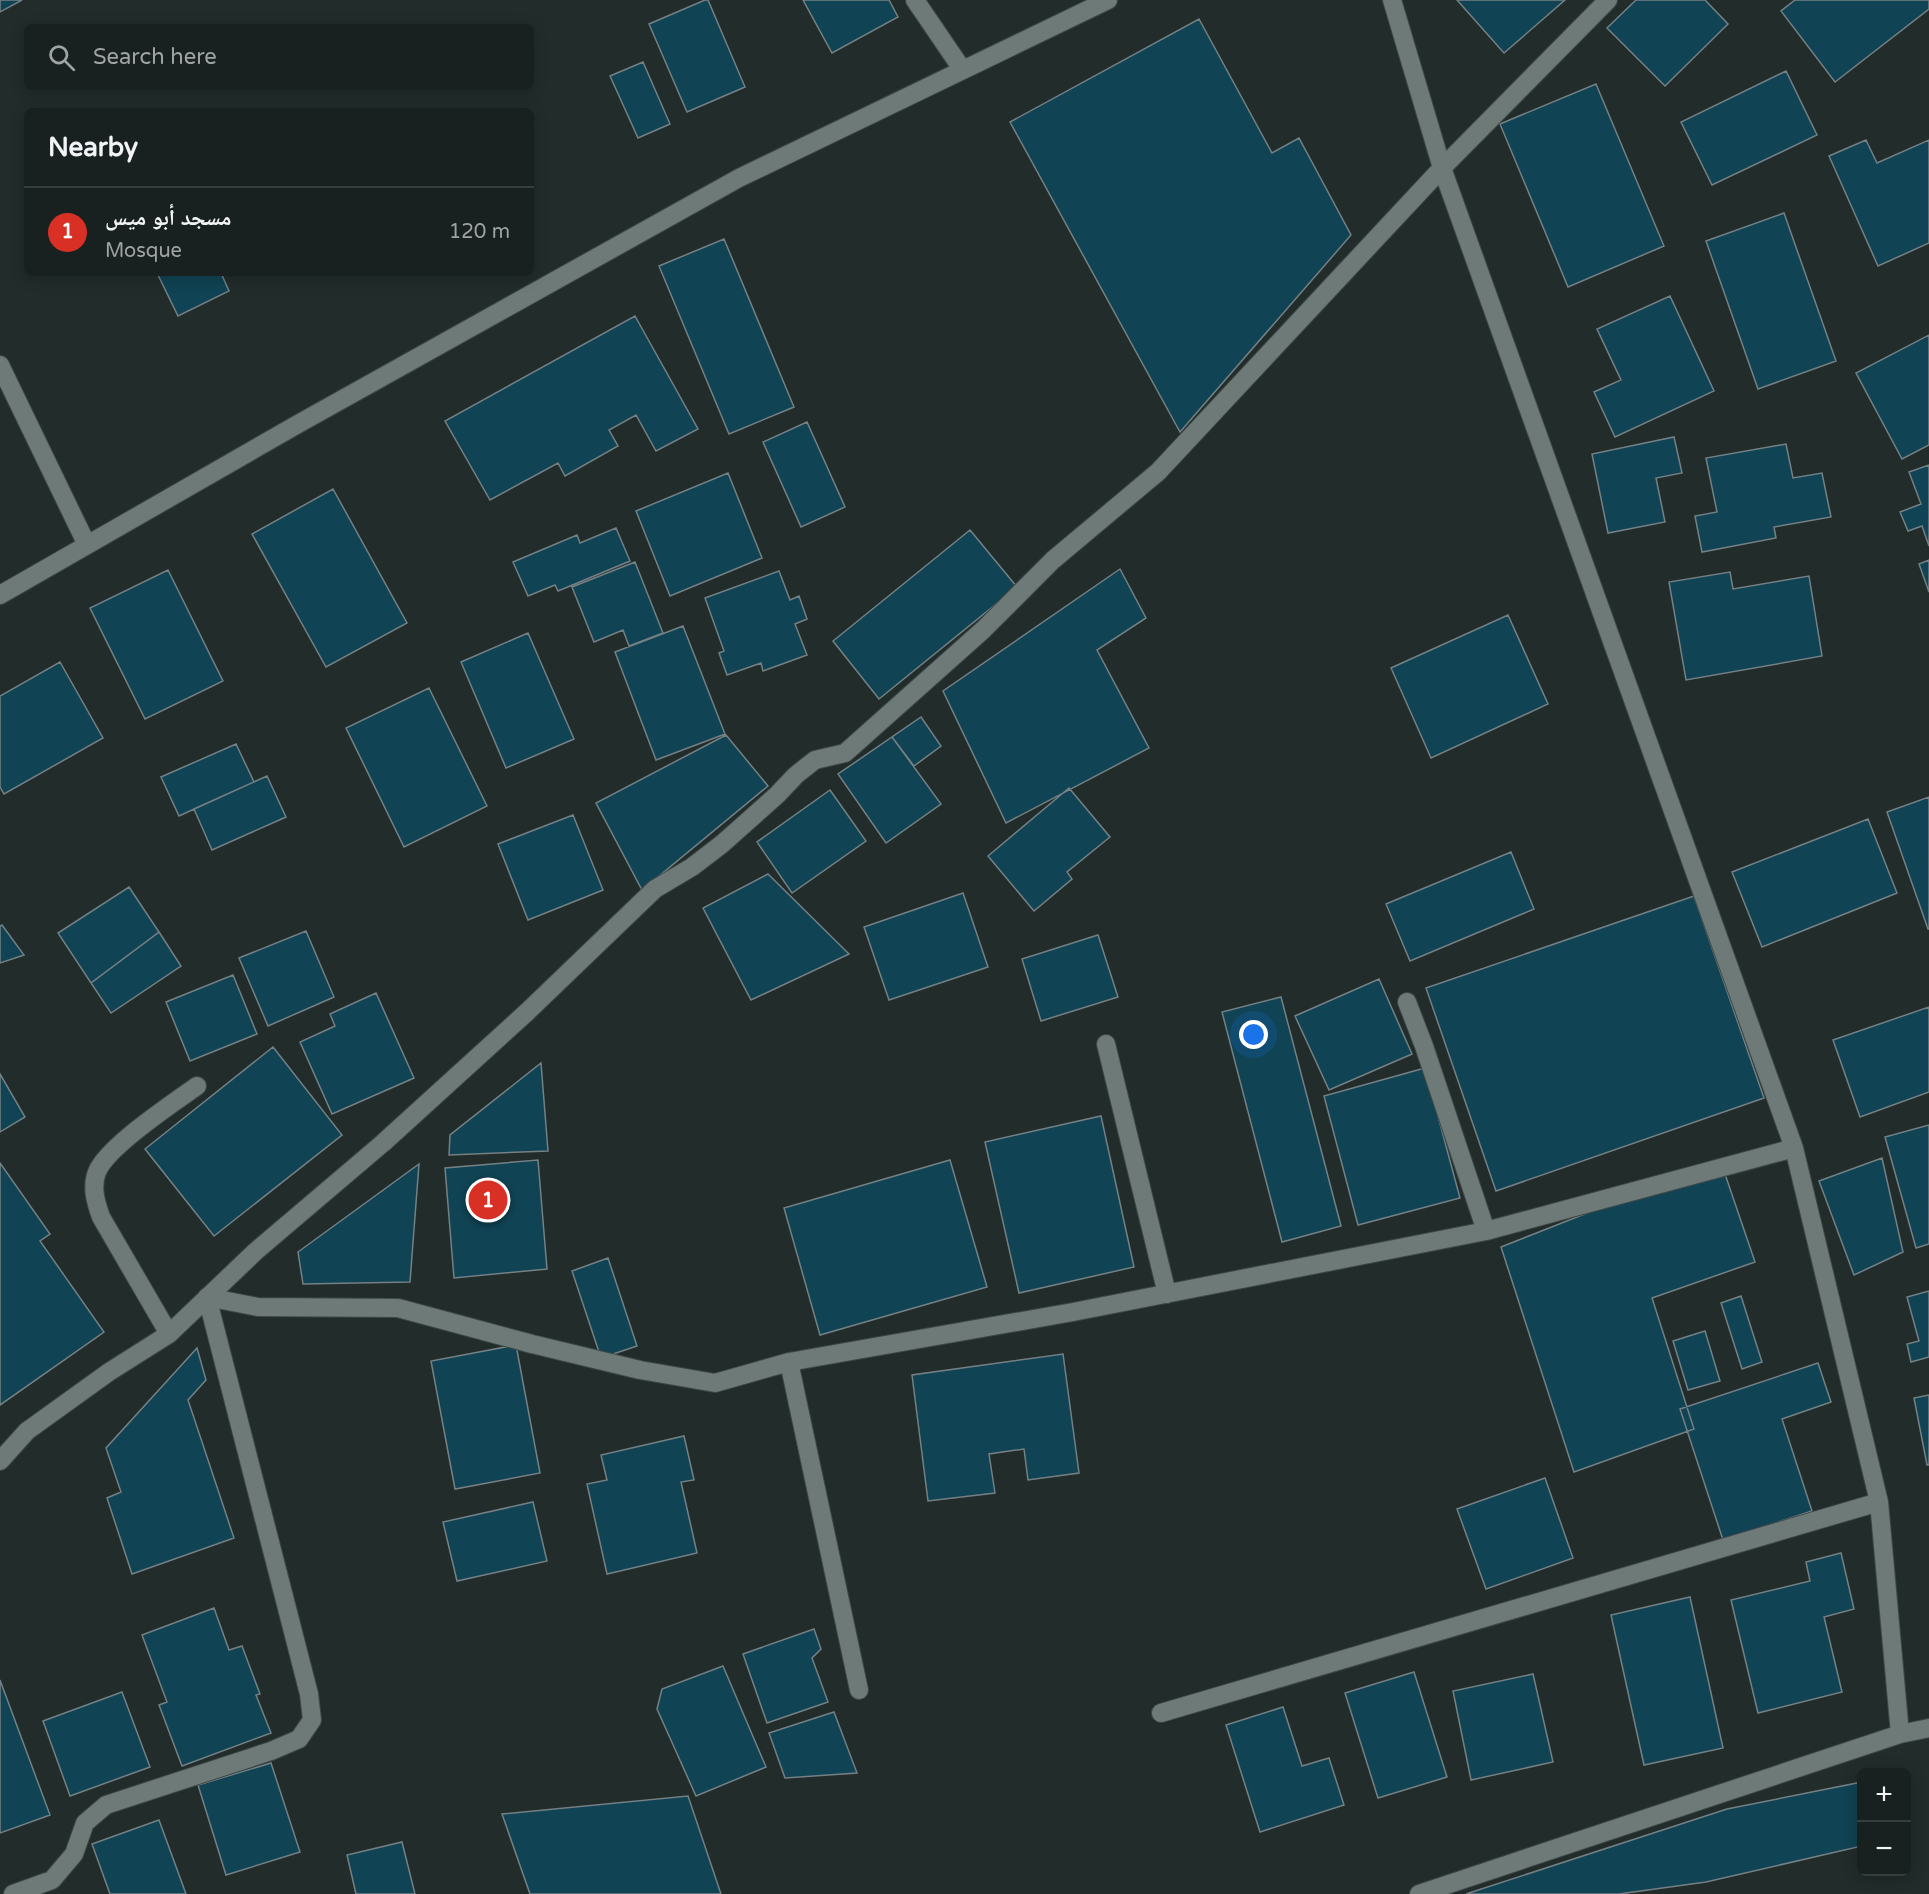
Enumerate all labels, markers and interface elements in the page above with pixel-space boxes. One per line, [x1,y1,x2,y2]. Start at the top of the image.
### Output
search box [24,24,534,90]
icon: search [45,41,78,74]
text: Search here [93,44,217,70]
text: Nearby [48,132,138,163]
text: مسجد أبو ميس [105,205,232,231]
text: 1 [61,220,74,244]
text: 120 m [449,220,510,244]
text: Mosque [105,239,182,263]
your location [1239,1020,1268,1049]
pin: 1 [468,1178,508,1222]
map controls [1857,1768,1911,1876]
button: + [1857,1768,1911,1822]
button: − [1857,1822,1911,1876]

